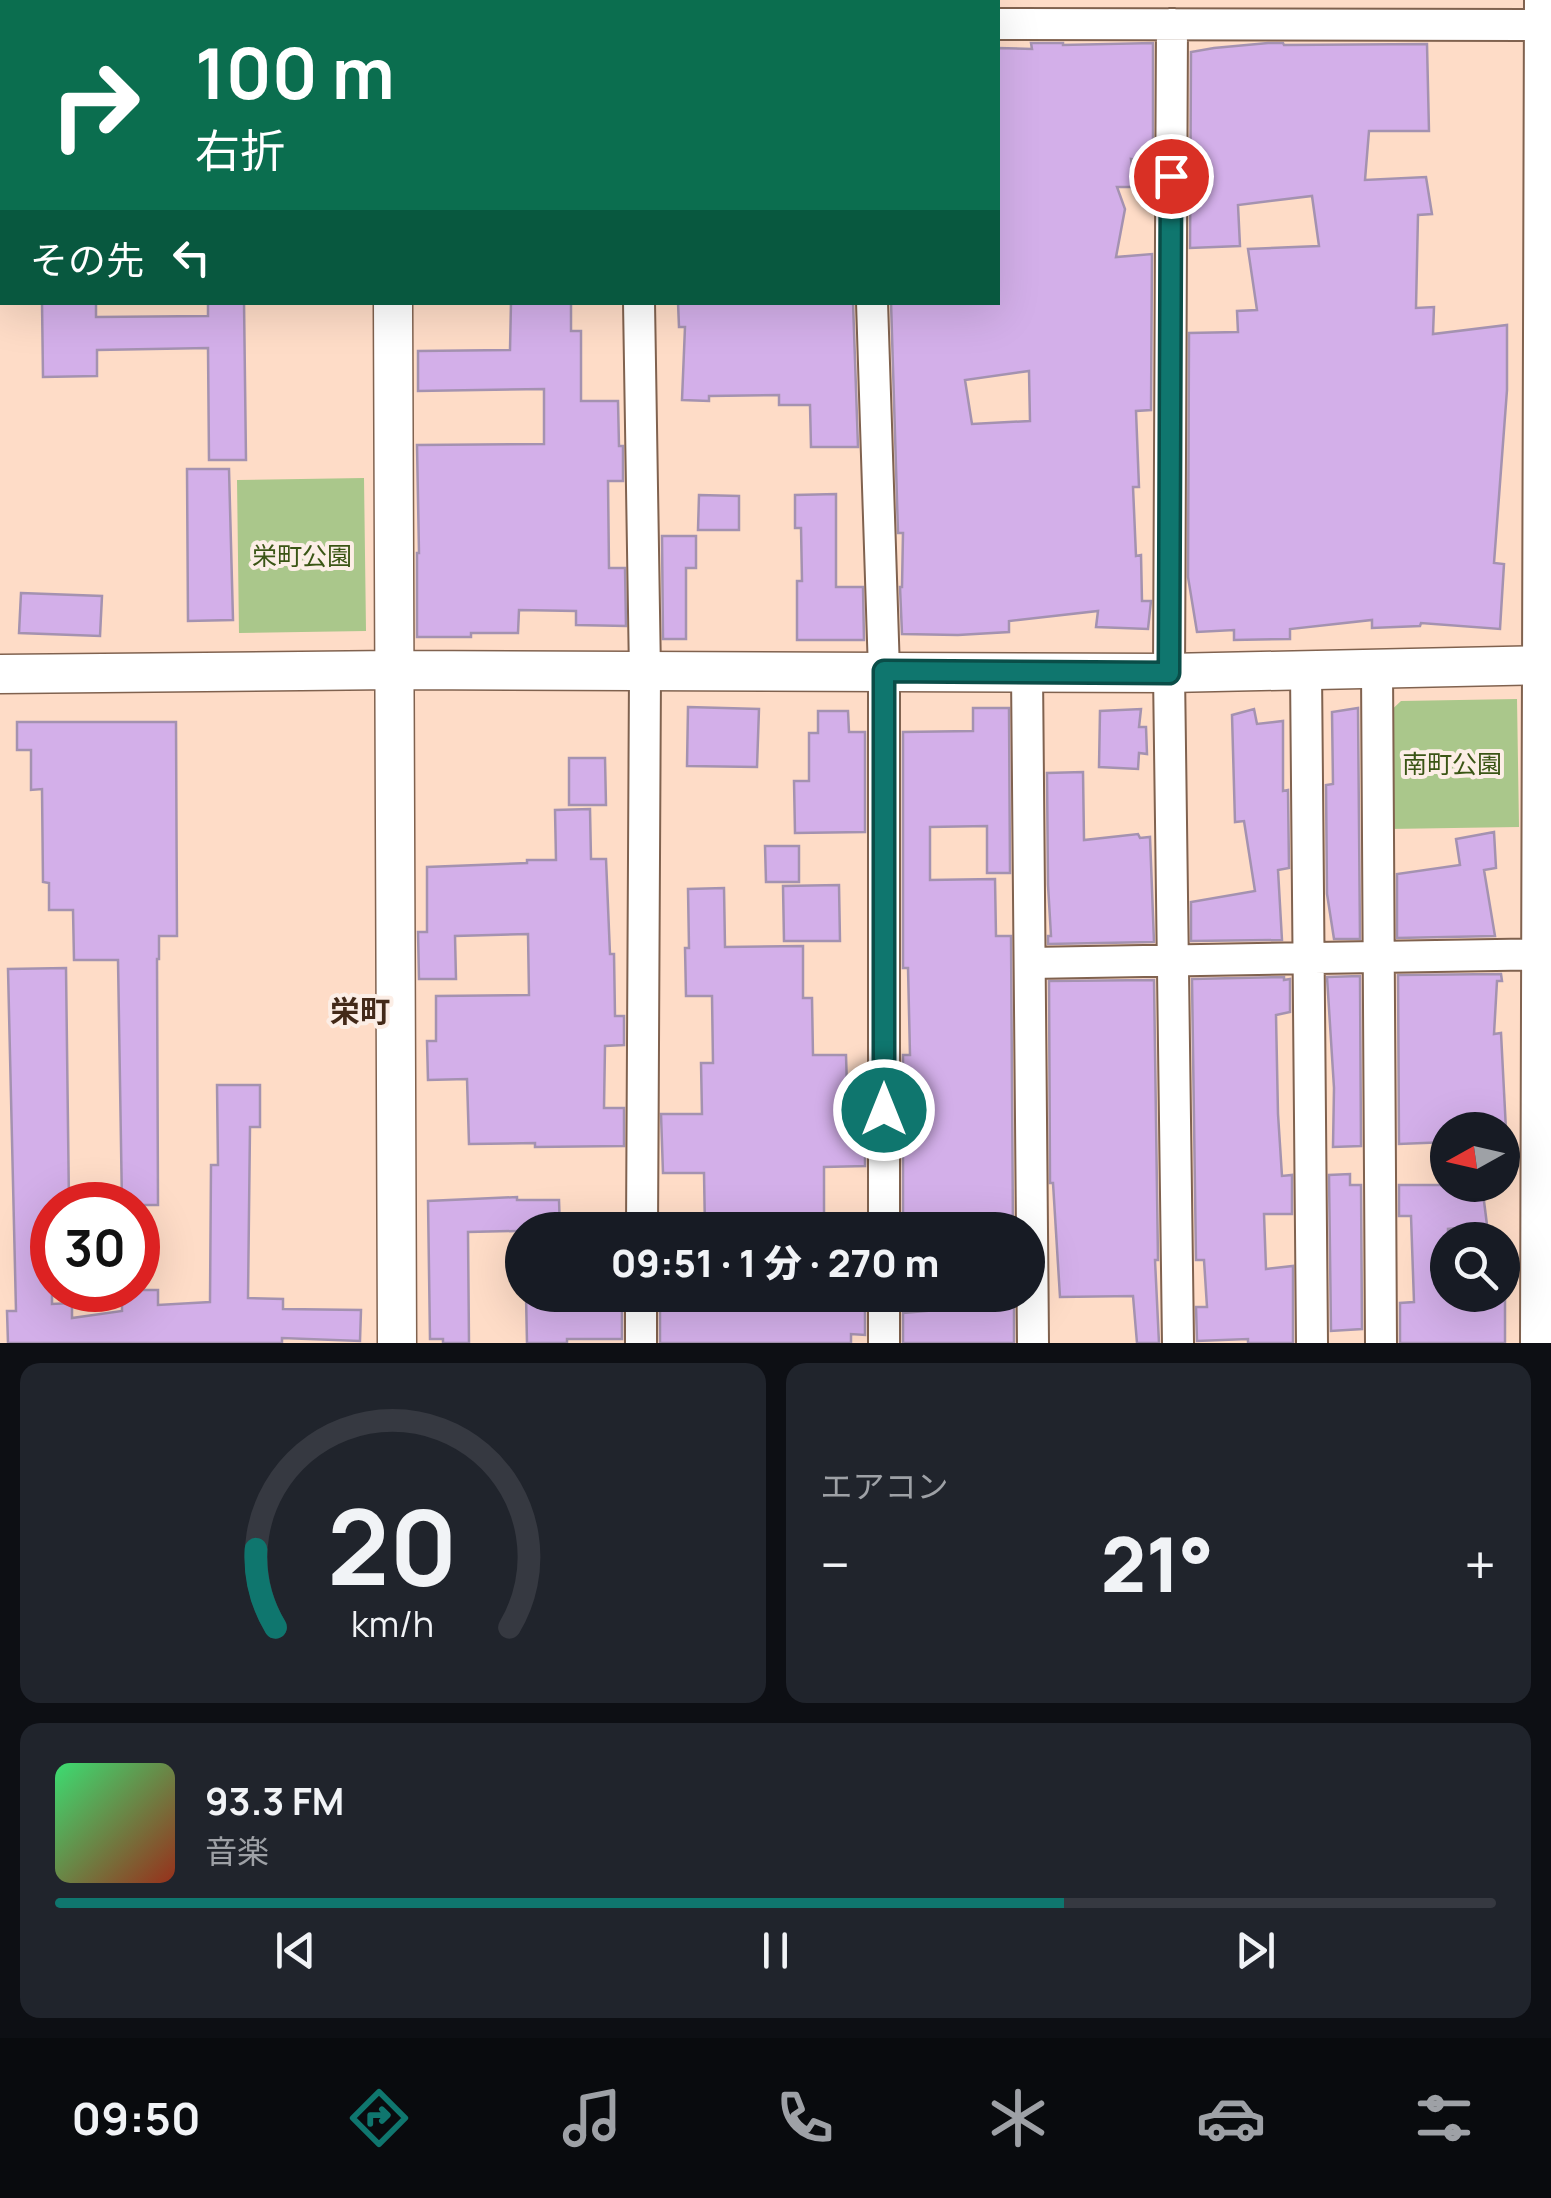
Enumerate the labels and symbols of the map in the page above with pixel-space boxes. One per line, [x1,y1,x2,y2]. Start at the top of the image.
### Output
pin [1129,134,1214,219]
park label: 栄町公園 [252,538,352,573]
park label: 南町公園 [1402,746,1502,781]
district label: 栄町 [330,990,390,1031]
position arrow [832,1058,936,1162]
north arrow [1430,1112,1520,1202]
speed limit sign: 30 [30,1182,160,1312]

